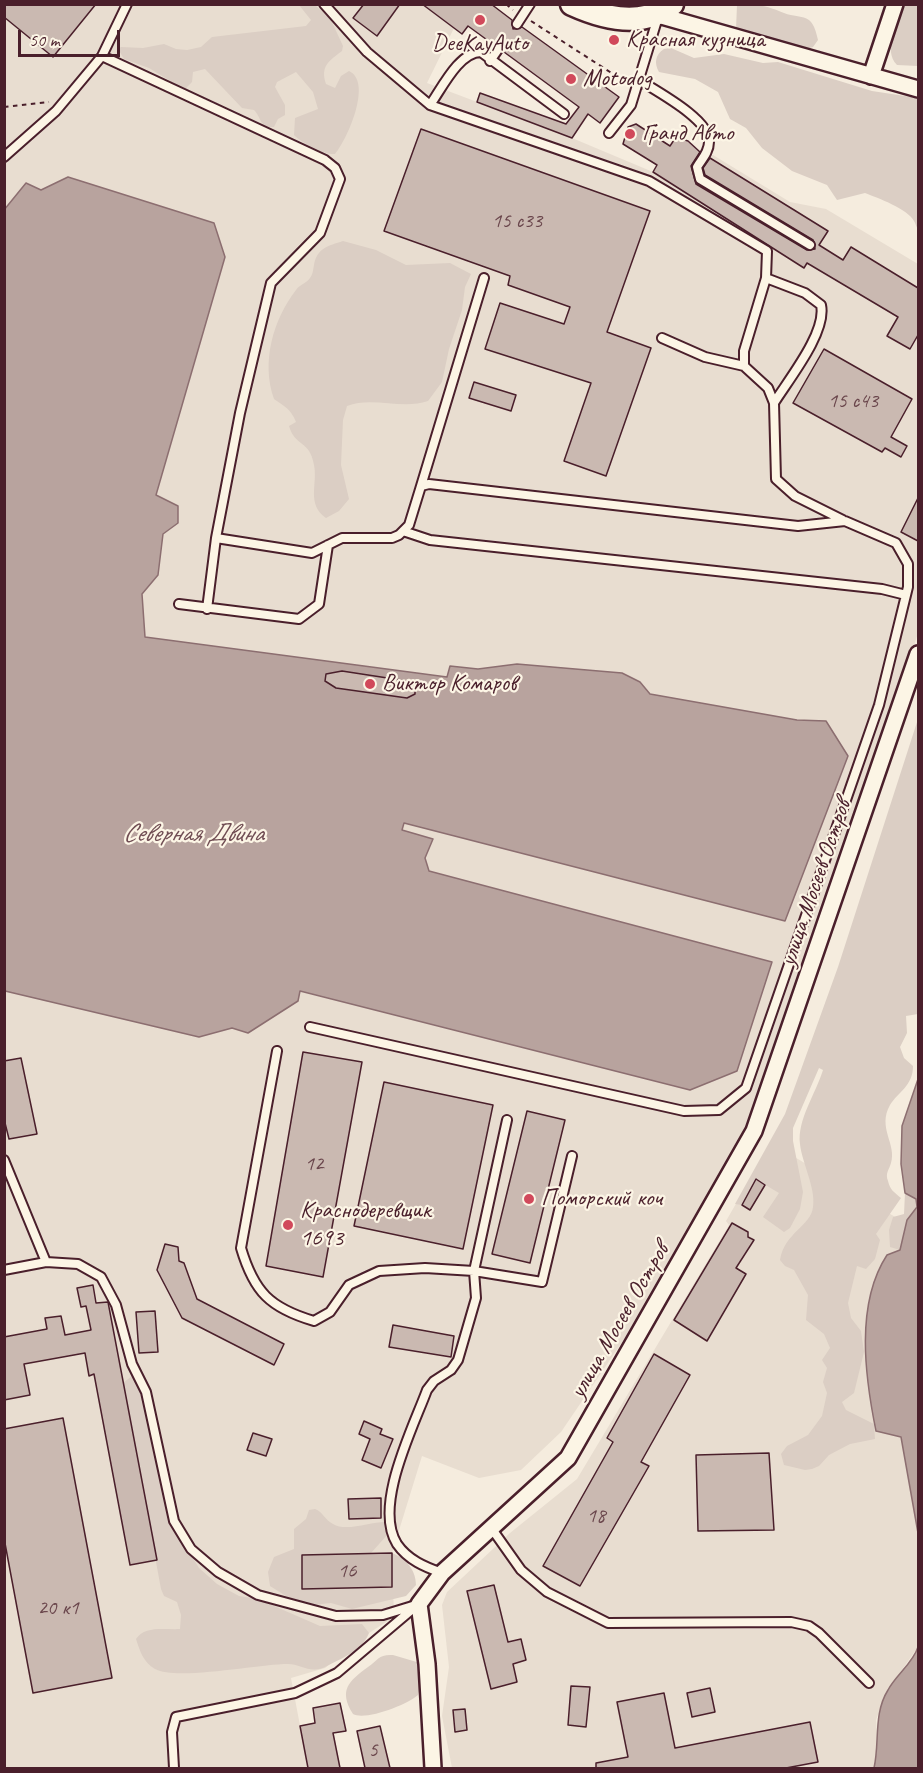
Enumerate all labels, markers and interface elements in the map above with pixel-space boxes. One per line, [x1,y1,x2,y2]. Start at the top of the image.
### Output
marker: DeeKayAuto [473,13,487,27]
scale bar [21,18,123,56]
place label: Красная кузница [626,26,765,54]
text: 50 m [29,29,60,51]
place label: DeeKayAuto [432,30,528,58]
marker: Красная кузница [607,33,621,47]
place label: Motodog [583,65,652,93]
marker: Motodog [564,72,578,86]
place label: Гранд Авто [642,120,734,148]
marker: Гранд Авто [623,127,637,141]
house number: 15 с33 [492,208,542,234]
house number: 15 с43 [828,388,878,414]
place label: Виктор Комаров [382,670,516,698]
marker: Виктор Комаров [363,677,377,691]
street label: улица Мосеев Остров [774,796,858,970]
water label: Северная Двина [123,818,263,850]
house number: 12 [305,1151,323,1177]
place label: Поморский коч [541,1185,662,1213]
marker: Поморский коч [522,1192,536,1206]
place label: Краснодеревщик 1693 [300,1197,431,1253]
marker: Краснодеревщик 1693 [281,1218,295,1232]
street label: улица Мосеев Остров [564,1238,676,1404]
house number: 18 [587,1503,605,1529]
house number: 16 [338,1558,356,1584]
house number: 20 к1 [37,1595,79,1621]
house number: 5 [368,1737,378,1763]

